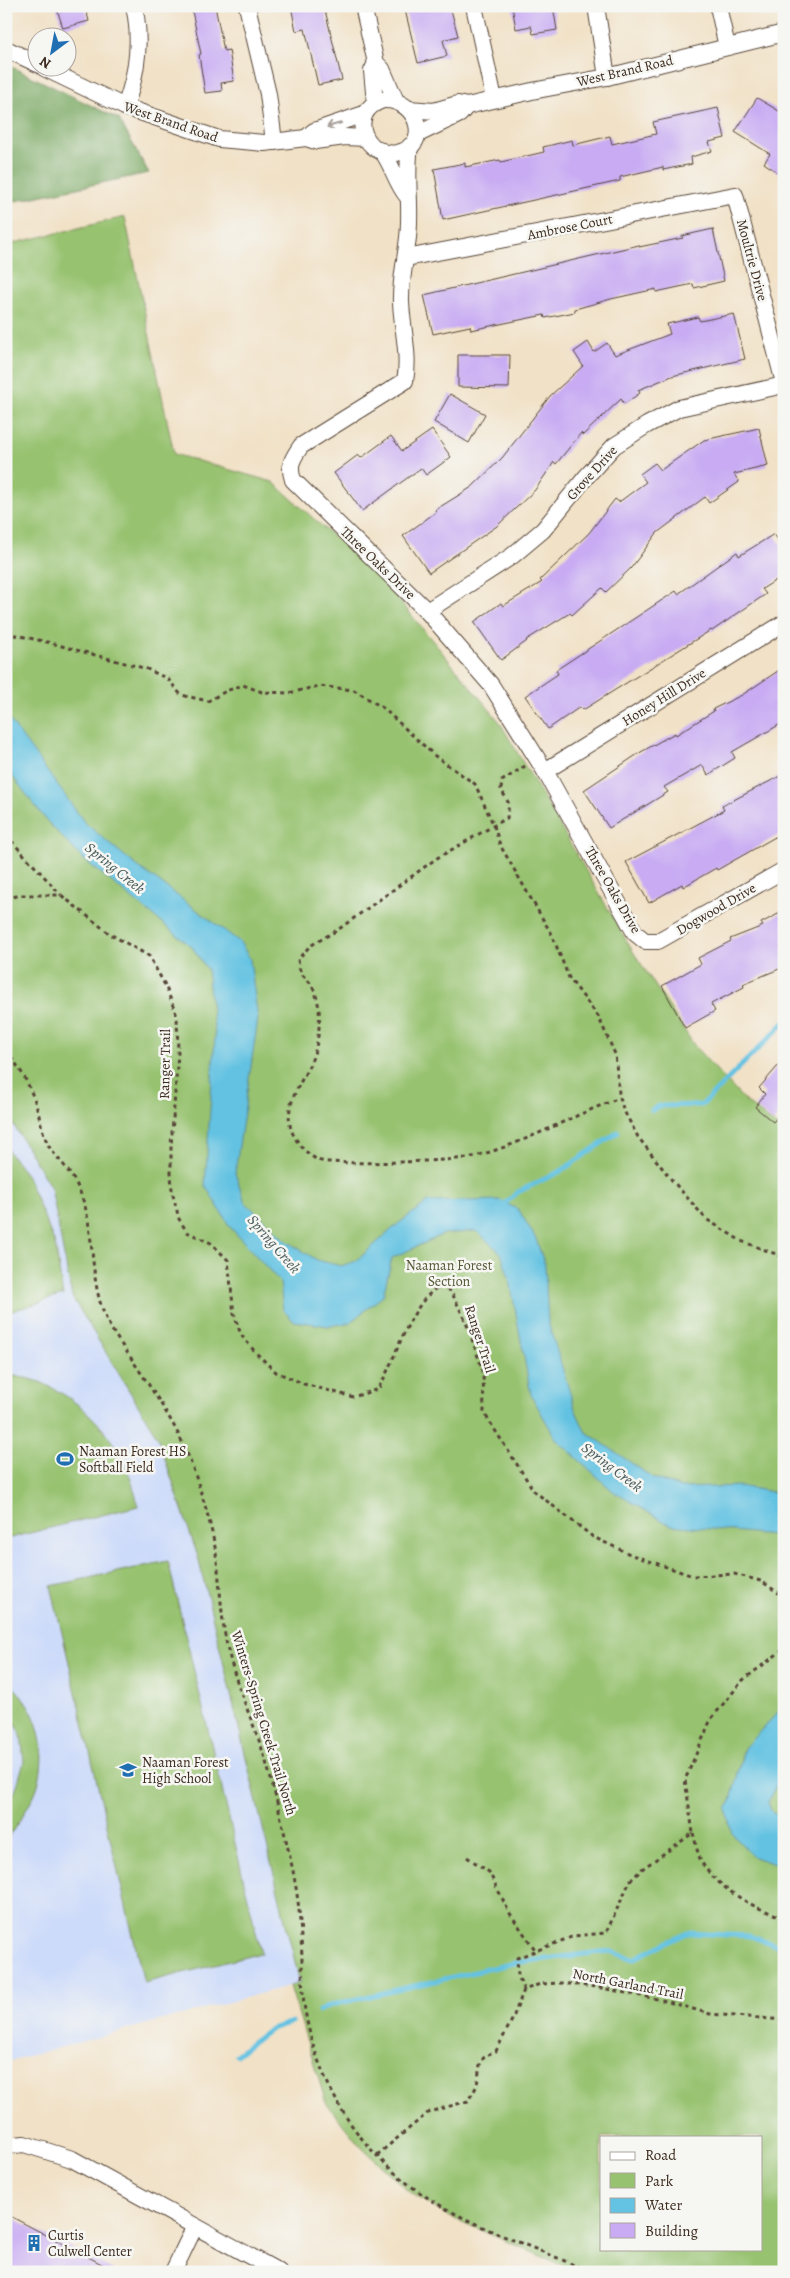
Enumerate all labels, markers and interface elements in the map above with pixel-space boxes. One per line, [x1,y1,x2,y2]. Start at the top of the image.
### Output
north arrow [28,28,78,78]
street label: West Brand Road [574,51,676,92]
text: N [36,52,55,73]
street label: West Brand Road [120,97,221,147]
one-way arrow [327,120,343,130]
street label: Ambrose Court [525,209,615,245]
street label: Moultrie Drive [732,217,772,303]
street label: Grove Drive [562,442,622,504]
street label: Three Oaks Drive [336,522,420,604]
street label: Honey Hill Drive [618,664,710,730]
water label: Spring Creek [81,838,149,898]
street label: Three Oaks Drive [580,843,646,937]
street label: Dogwood Drive [673,878,759,940]
street label: Ranger Trail [155,1028,175,1099]
water label: Spring Creek [243,1210,305,1278]
park label: Naaman Forest Section [406,1256,493,1291]
street label: Ranger Trail [460,1303,500,1376]
water label: Spring Creek [577,1437,647,1497]
place label: Naaman Forest HS Softball Field [79,1442,186,1477]
sports icon: Naaman Forest HS Softball Field [55,1449,75,1469]
street label: Winters-Spring Creek Trail North [227,1627,301,1818]
place label: Naaman Forest High School [142,1753,229,1788]
school or university icon: Naaman Forest High School [118,1760,138,1780]
street label: North Garland Trail [571,1964,686,2004]
legend [600,2136,762,2250]
text: Road [645,2145,677,2165]
text: Park [645,2171,674,2191]
text: Water [644,2195,682,2215]
text: Building [645,2221,698,2241]
place label: Curtis Culwell Center [48,2226,133,2261]
building icon: Curtis Culwell Center [24,2233,44,2253]

